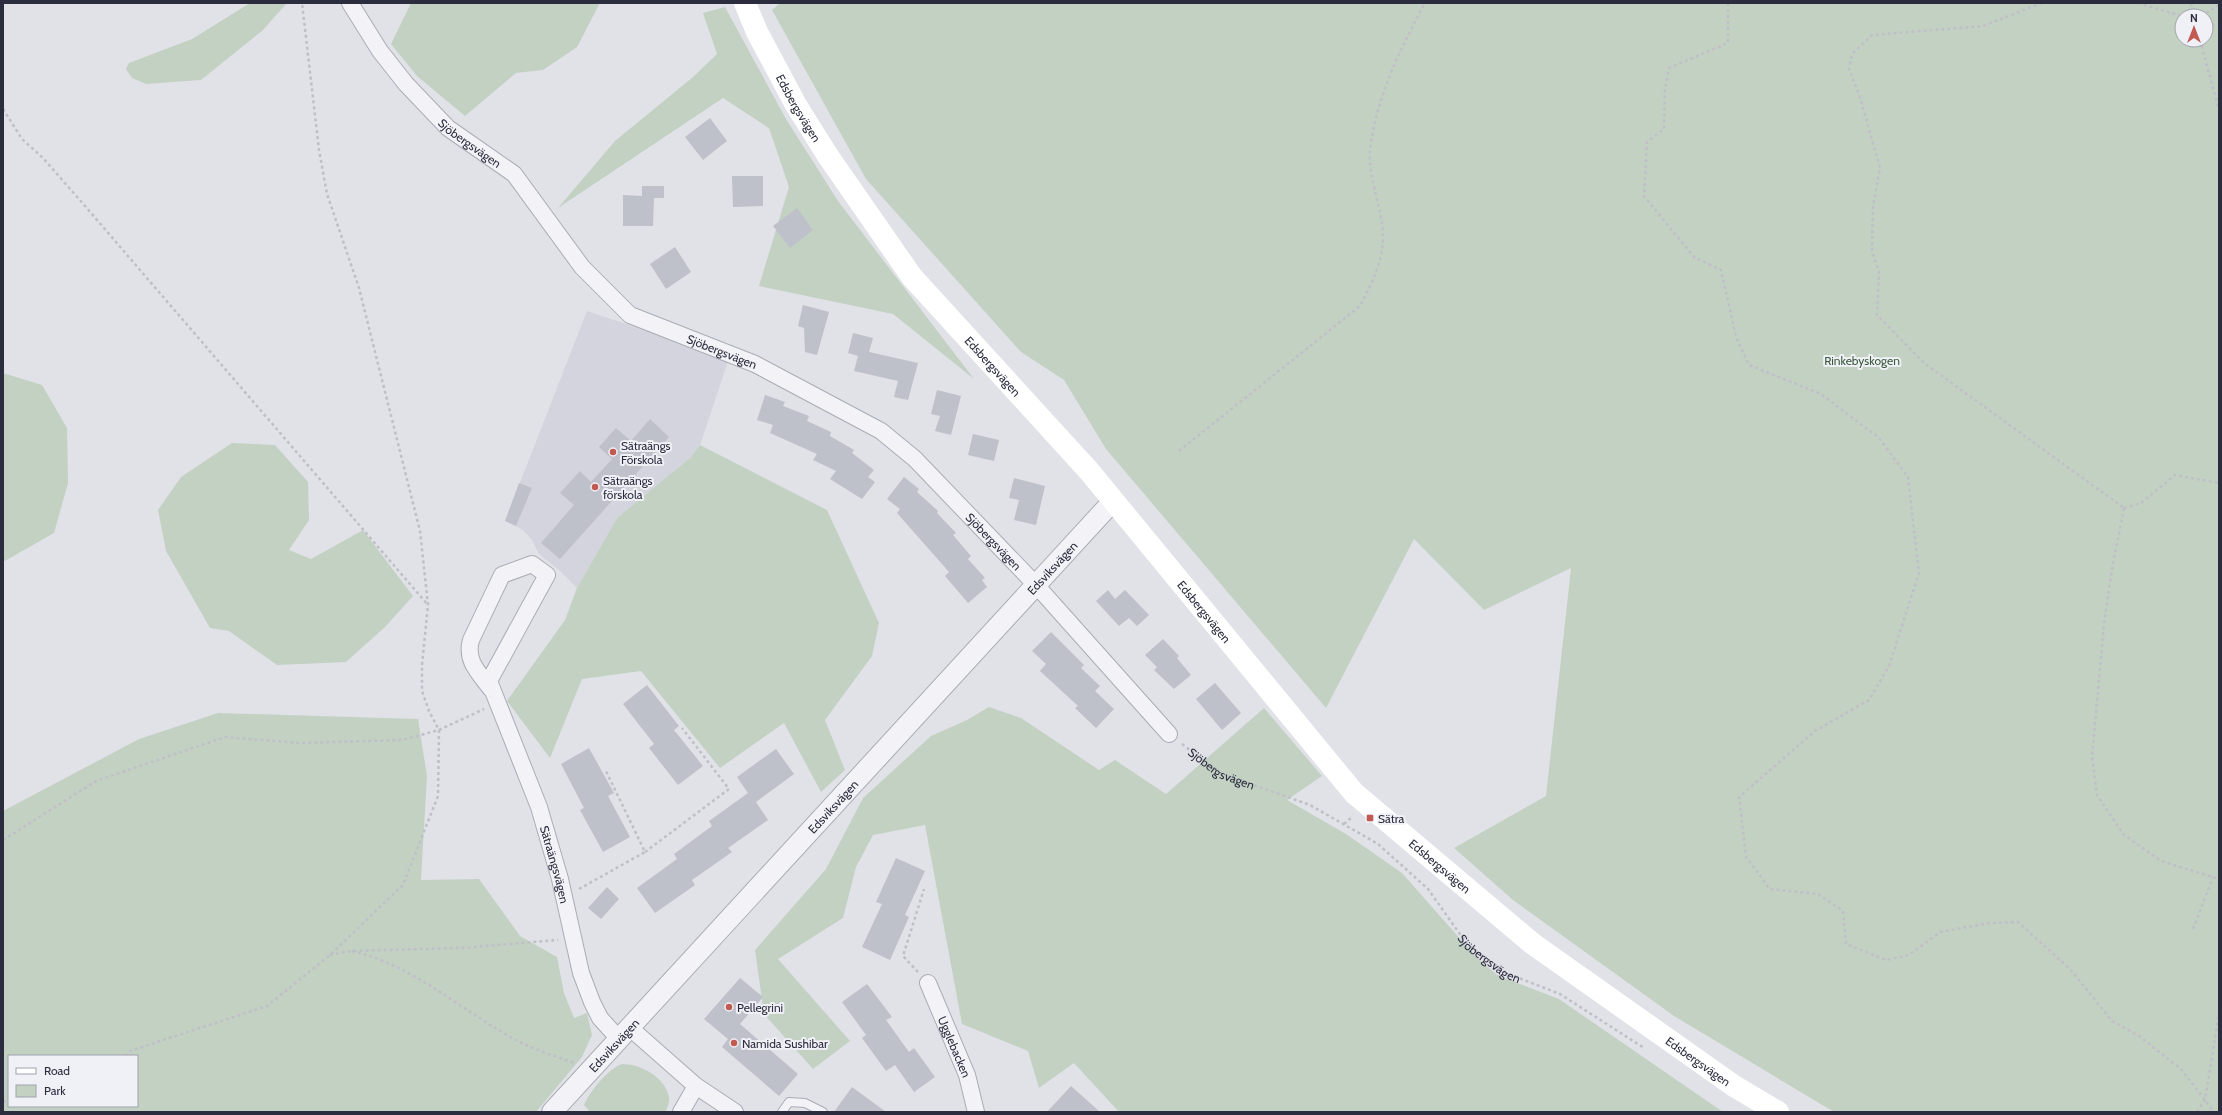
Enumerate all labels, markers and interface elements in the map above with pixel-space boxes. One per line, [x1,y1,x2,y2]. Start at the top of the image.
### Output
north arrow [2174,8,2214,48]
text: N [2190,11,2198,25]
street label: Edsbergsvägen [773,71,825,145]
street label: Sjöbergsvägen [435,115,505,171]
street label: Sjöbergsvägen [685,331,760,372]
street label: Edsbergsvägen [962,333,1024,399]
park label: Rinkebyskogen [1824,353,1900,368]
place label: Sätraängs Förskola [621,438,671,467]
marker: Sätraängs Förskola [608,447,618,457]
place label: Sätraängs förskola [603,473,653,502]
marker: Sätraängs förskola [590,482,600,492]
street label: Sjöbergsvägen [963,509,1025,573]
street label: Edsviksvägen [1023,538,1080,598]
street label: Edsbergsvägen [1175,577,1235,646]
street label: Sjöbergsvägen [1185,744,1257,792]
street label: Edsviksvägen [804,776,861,836]
place label: Sätra [1378,811,1404,826]
marker: Sätra [1365,813,1375,823]
street label: Sätraängsvägen [537,824,573,905]
street label: Edsbergsvägen [1406,835,1474,896]
street label: Sjöbergsvägen [1455,931,1523,986]
place label: Pellegrini [737,1000,783,1015]
marker: Pellegrini [724,1002,734,1012]
street label: Ugglebacken [935,1014,975,1080]
street label: Edsviksvägen [585,1015,642,1075]
street label: Edsbergsvägen [1663,1033,1734,1089]
place label: Namida Sushibar [742,1036,828,1051]
marker: Namida Sushibar [729,1038,739,1048]
legend [8,1055,138,1107]
text: Road [44,1063,70,1078]
text: Park [44,1083,66,1098]

